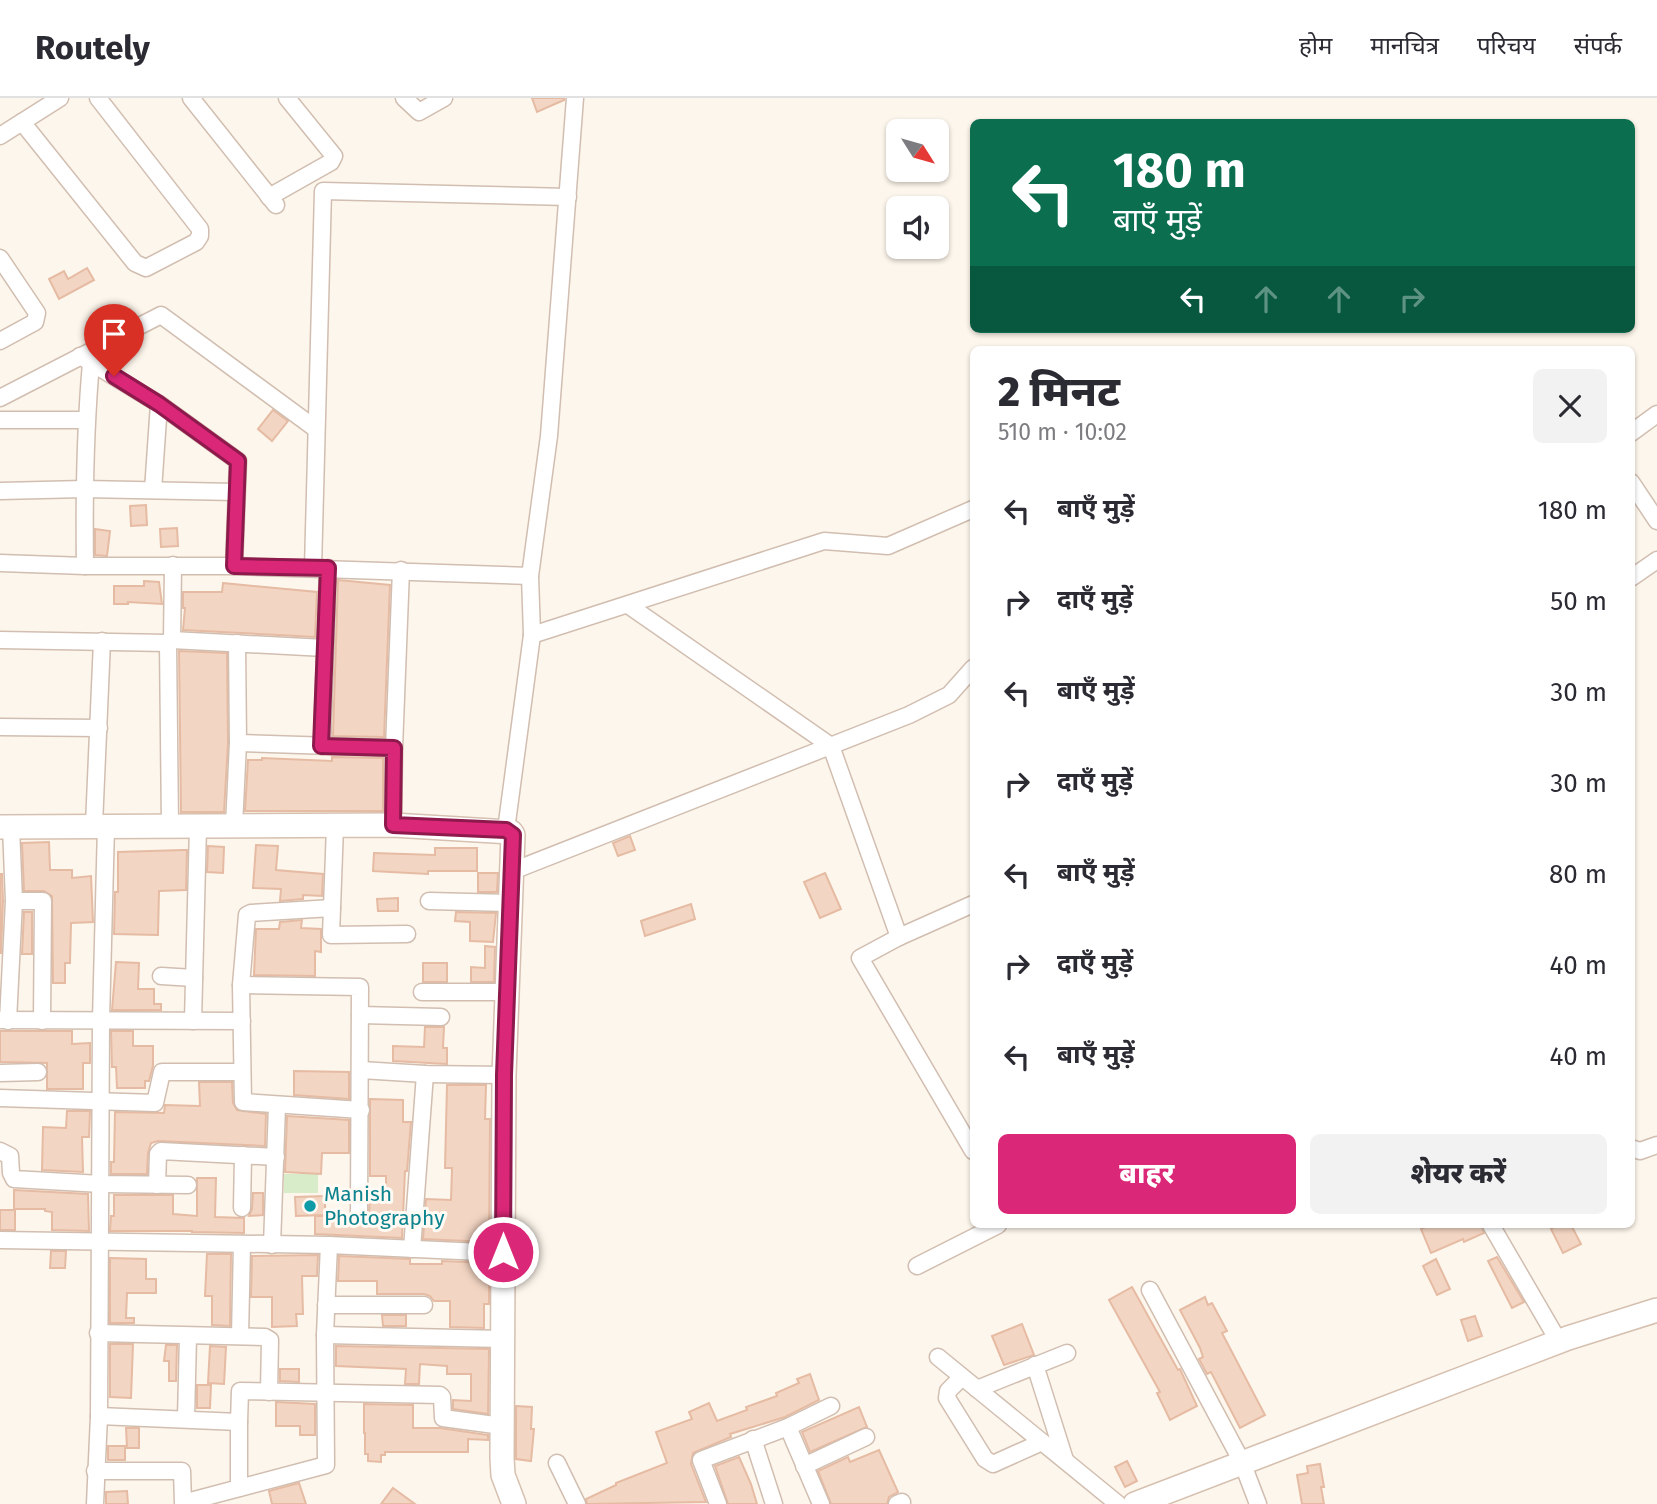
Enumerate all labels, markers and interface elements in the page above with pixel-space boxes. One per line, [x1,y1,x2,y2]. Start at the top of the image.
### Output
text: Routely [35,28,150,68]
text: होम [1299,32,1332,60]
text: मानचित्र [1370,32,1439,60]
text: परिचय [1477,32,1536,60]
text: संपर्क [1574,32,1622,60]
north arrow [886,119,948,182]
map controls [886,119,949,259]
text: 180 m [1113,141,1246,200]
icon: left [998,147,1089,238]
button: sound [886,196,949,259]
text: बाएँ मुड़ें [1113,201,1202,239]
icon: left [1174,280,1212,318]
icon: ahead [1247,280,1285,318]
icon: ahead [1320,280,1358,318]
icon: right [1393,280,1431,318]
pin [84,304,144,376]
icon: arrive [95,315,133,353]
text: 2 मिनट [998,367,1120,417]
button: close [1533,369,1607,443]
text: 510 m · 10:02 [998,418,1127,446]
icon: left [998,492,1036,530]
text: बाएँ मुड़ें [1057,493,1134,524]
text: 180 m [1538,495,1607,526]
icon: right [998,583,1036,621]
text: दाएँ मुड़ें [1057,584,1133,615]
text: 50 m [1550,586,1607,617]
icon: left [998,674,1036,712]
text: बाएँ मुड़ें [1057,675,1134,706]
text: 30 m [1550,677,1607,708]
icon: right [998,765,1036,803]
text: दाएँ मुड़ें [1057,766,1133,797]
text: 30 m [1550,768,1607,799]
icon: left [998,856,1036,894]
text: बाएँ मुड़ें [1057,857,1134,888]
text: 80 m [1549,859,1607,890]
icon: right [998,947,1036,985]
text: दाएँ मुड़ें [1057,948,1133,979]
text: 40 m [1549,950,1607,981]
icon: left [998,1038,1036,1076]
text: बाएँ मुड़ें [1057,1039,1134,1070]
text: 40 m [1549,1041,1607,1072]
button: बाहर [998,1134,1296,1214]
button: शेयर करें [1310,1134,1607,1214]
place label: Manish Photography [324,1181,445,1231]
marker: Manish Photography [302,1198,318,1214]
position arrow [466,1215,540,1289]

